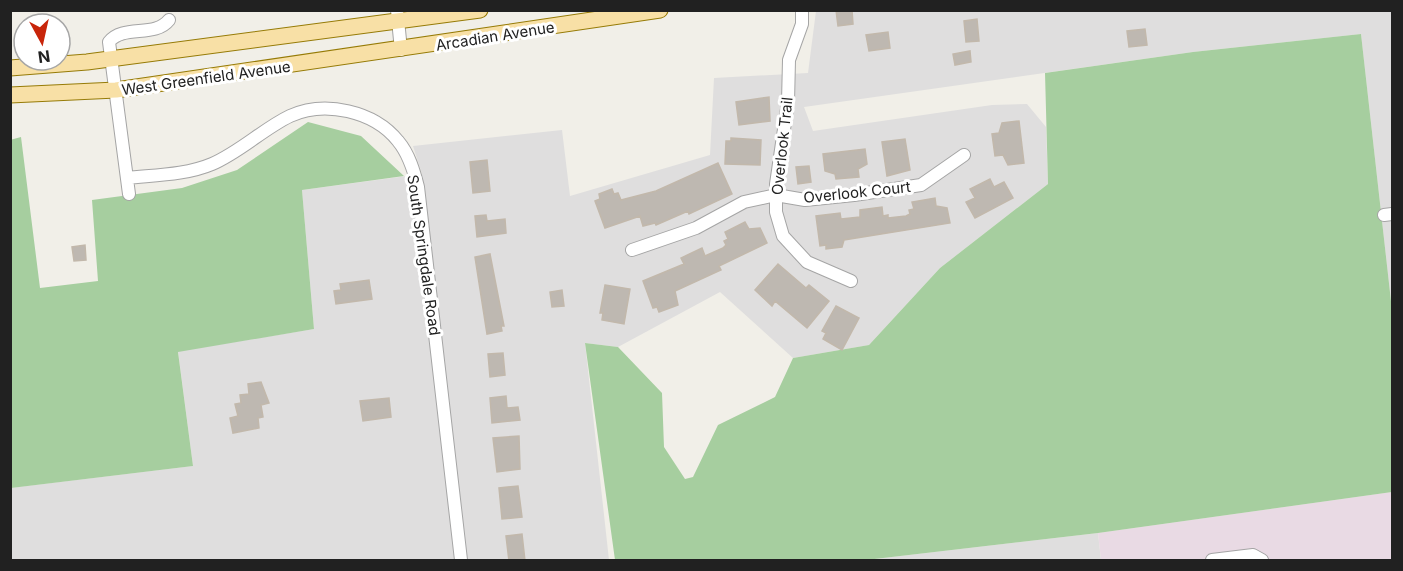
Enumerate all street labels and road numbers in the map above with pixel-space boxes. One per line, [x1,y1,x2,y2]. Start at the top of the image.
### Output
street label: Arcadian Avenue [434,17,556,55]
street label: West Greenfield Avenue [120,57,292,99]
street label: Overlook Trail [767,96,797,196]
street label: South Springdale Road [403,173,445,337]
street label: Overlook Court [802,177,912,207]

